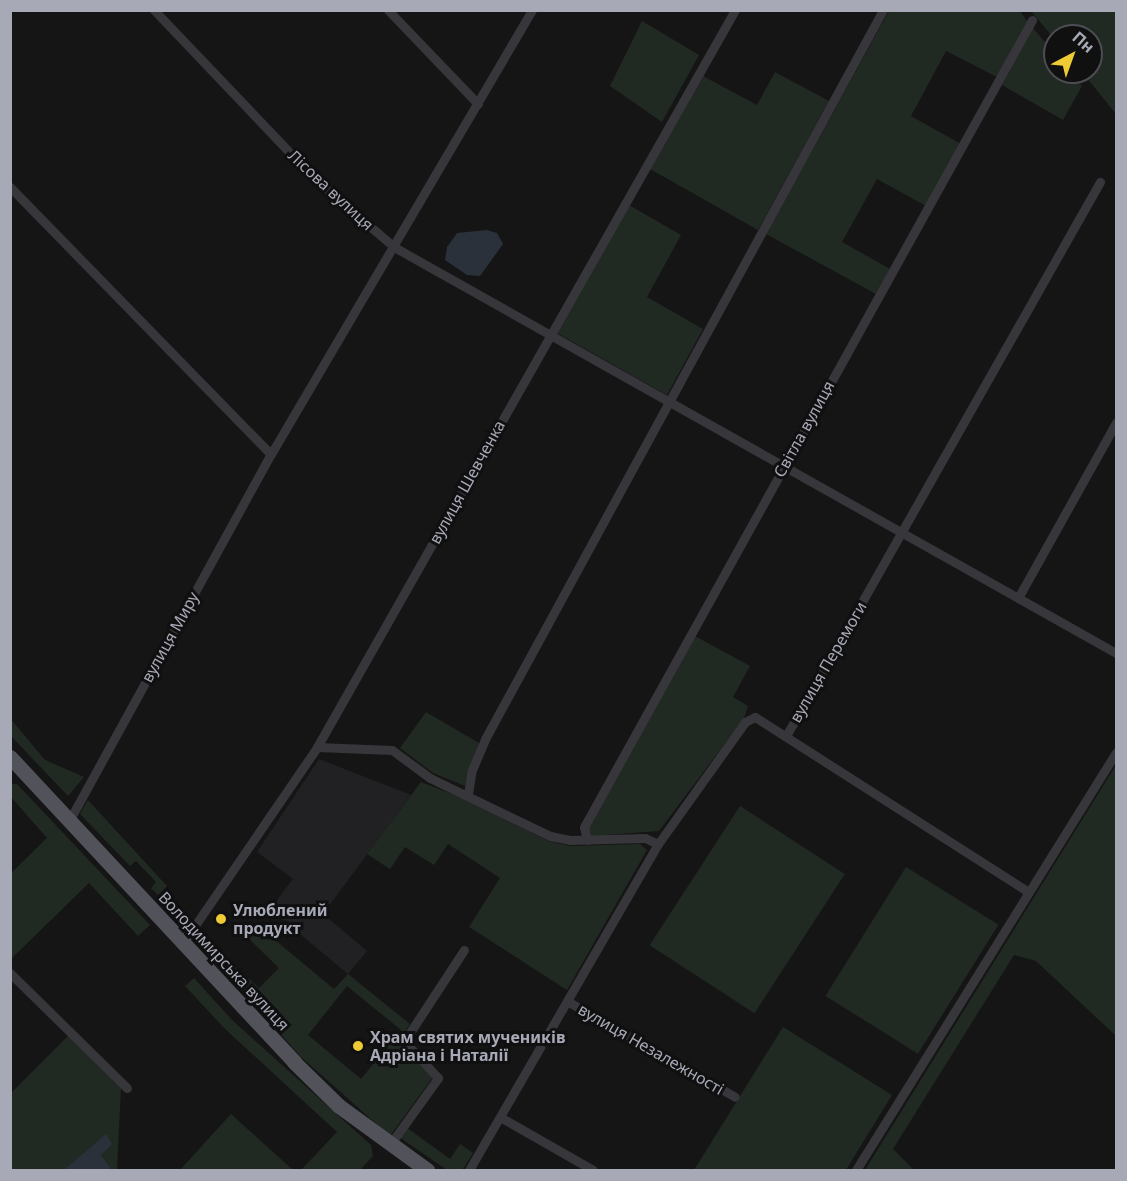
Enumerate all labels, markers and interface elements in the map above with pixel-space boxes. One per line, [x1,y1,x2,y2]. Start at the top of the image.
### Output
north arrow [1043,24,1103,84]
text: Пн [1068,26,1099,58]
street label: Лісова вулиця [285,146,377,234]
street label: Світла вулиця [770,377,838,481]
street label: вулиця Шевченка [425,417,509,547]
street label: вулиця Миру [137,588,203,686]
street label: вулиця Перемоги [786,598,870,726]
street label: Володимирська вулиця [155,888,293,1034]
place label: Улюблений продукт [233,900,327,938]
marker: Улюблений продукт [214,912,228,926]
street label: вулиця Незалежності [575,999,727,1099]
place label: Храм святих мучеників Адріана і Наталії [370,1027,565,1065]
marker: Храм святих мучеників Адріана і Наталії [351,1039,365,1053]

